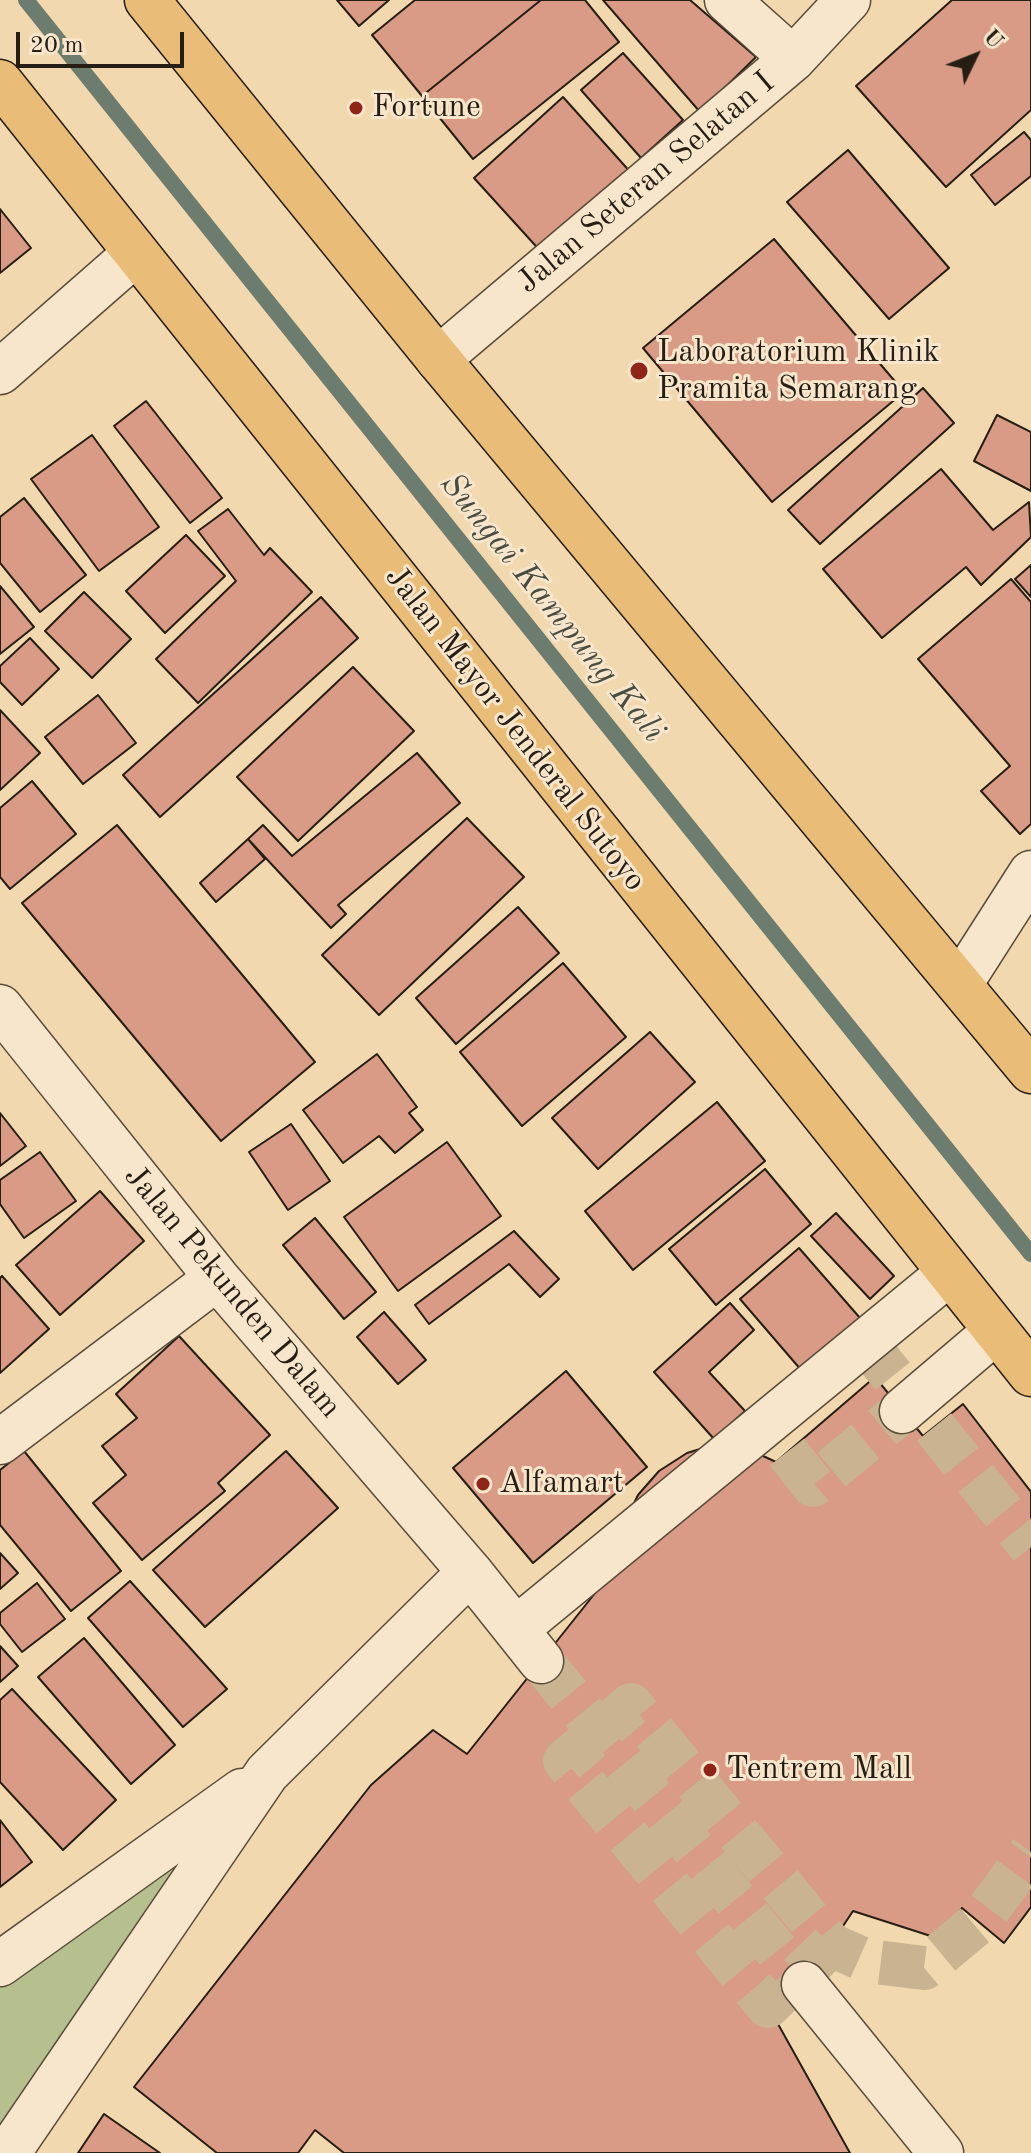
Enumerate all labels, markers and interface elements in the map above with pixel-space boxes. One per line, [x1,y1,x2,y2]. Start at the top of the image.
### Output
scale bar [20,16,188,66]
north arrow [935,16,1015,96]
text: U [979,26,1007,54]
text: 20 m [30,34,84,58]
street label: Jalan Seteran Selatan I [509,64,783,302]
place label: Fortune [372,89,481,127]
marker: Fortune [347,99,365,117]
place label: Laboratorium Klinik Pramita Semarang [657,334,940,409]
marker: Laboratorium Klinik Pramita Semarang [628,360,650,382]
water label: Sungai Kampung Kali [431,465,673,751]
street label: Jalan Mayor Jenderal Sutoyo [376,559,654,899]
street label: Jalan Pekunden Dalam [115,1158,349,1426]
place label: Alfamart [499,1465,624,1503]
marker: Alfamart [474,1475,492,1493]
place label: Tentrem Mall [726,1751,912,1789]
marker: Tentrem Mall [701,1761,719,1779]

